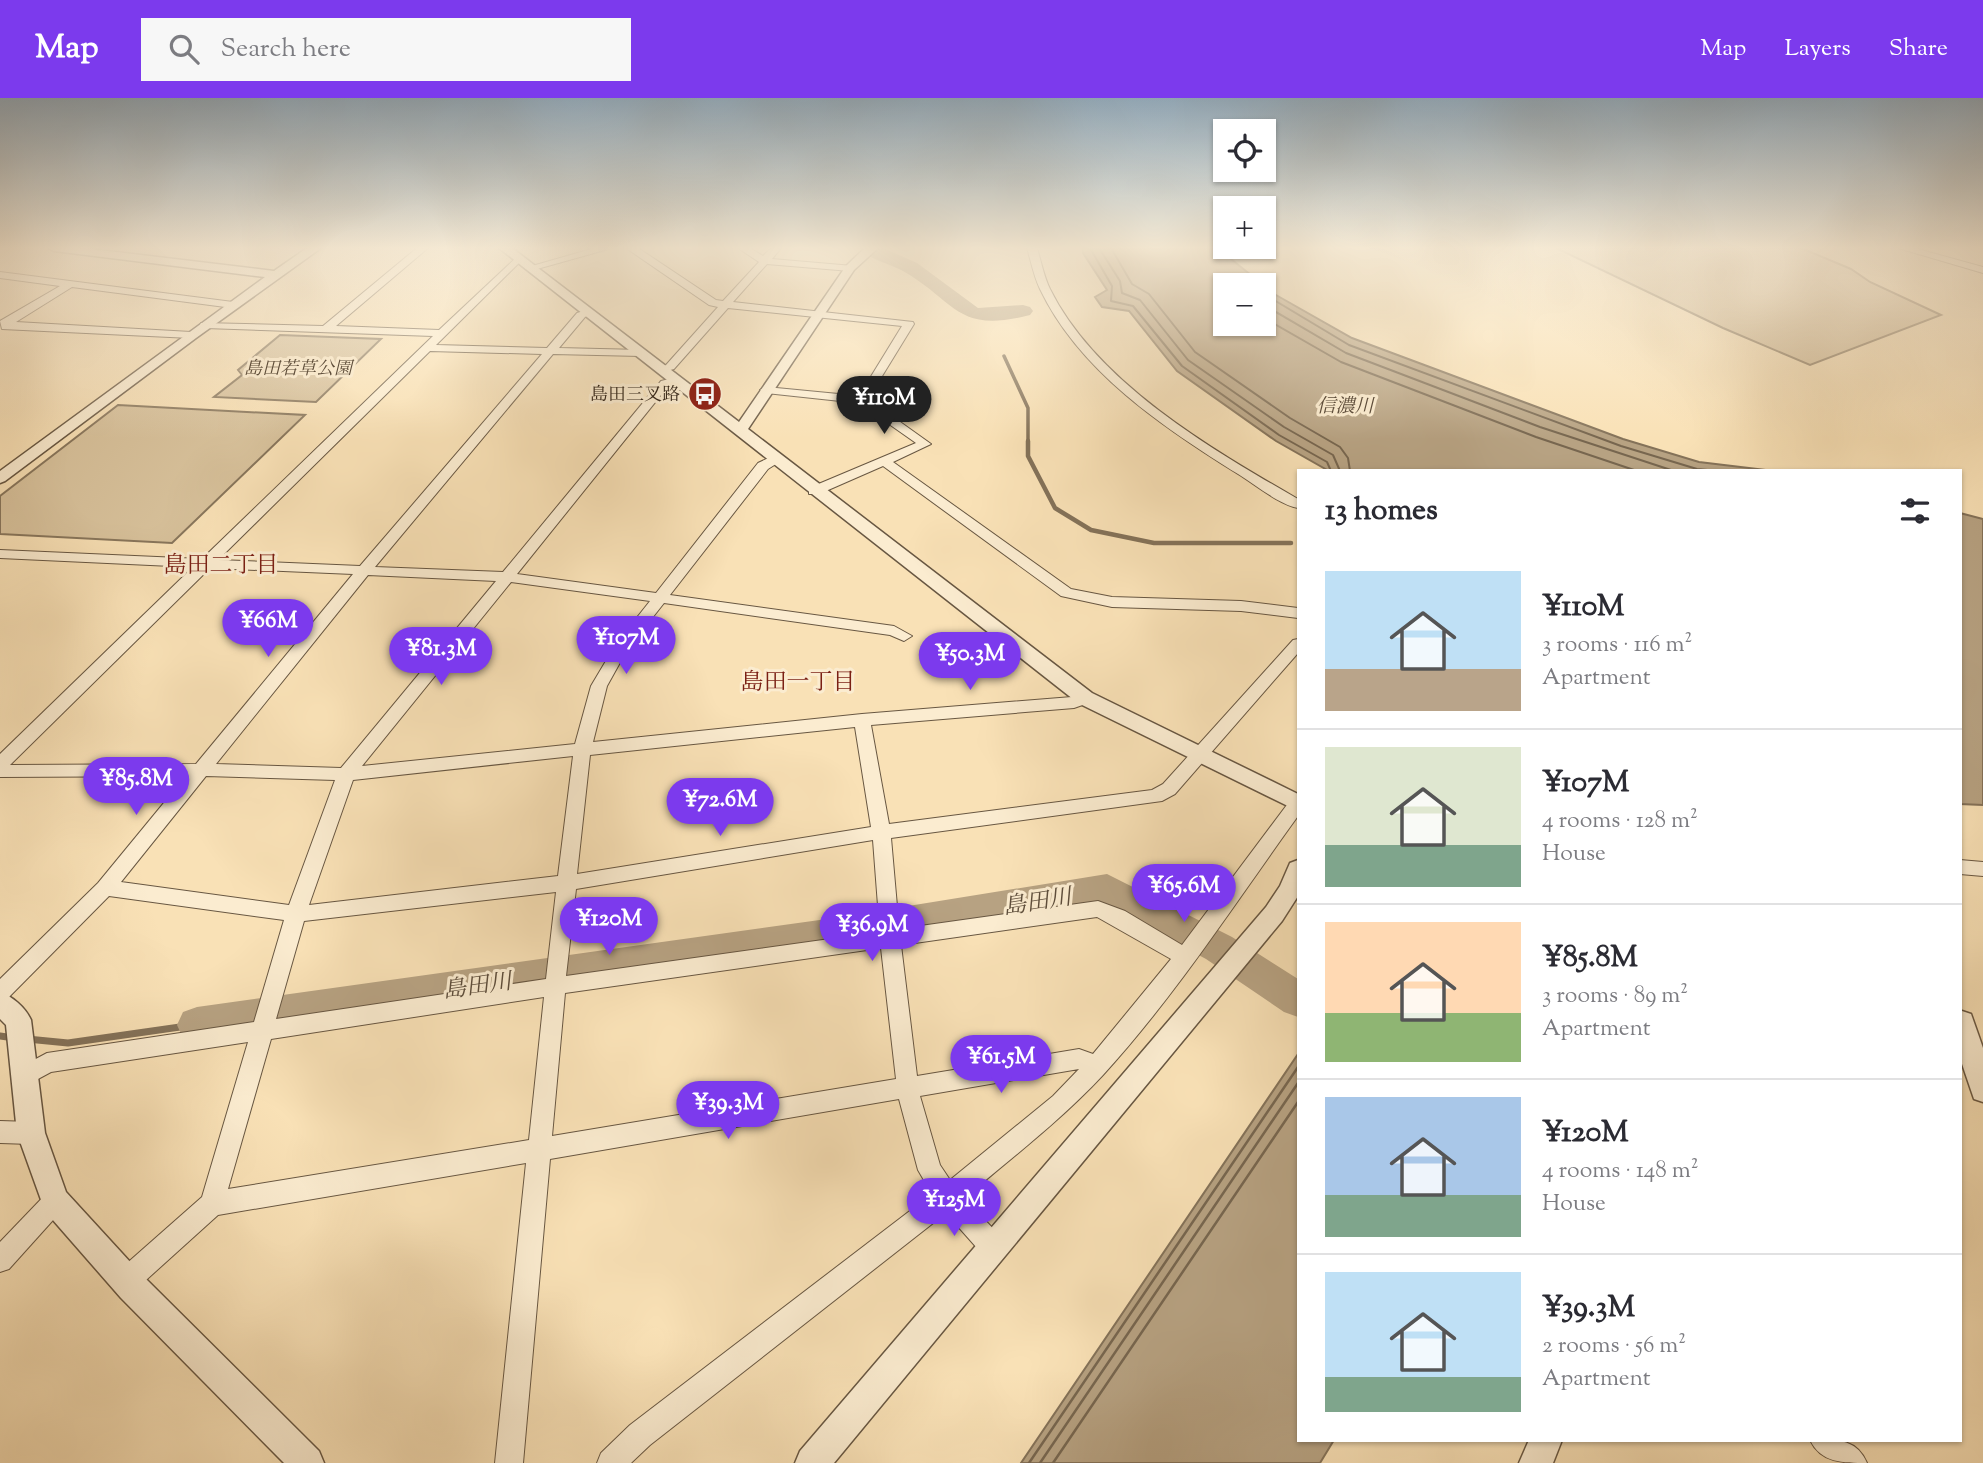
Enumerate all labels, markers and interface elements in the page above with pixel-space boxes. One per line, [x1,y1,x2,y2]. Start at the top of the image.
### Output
search box [141,18,631,81]
text: Map [35,25,99,73]
icon: search [165,30,203,68]
text: Search here [221,31,351,68]
text: Map [1700,32,1746,66]
text: Layers [1784,32,1851,66]
text: Share [1889,32,1948,66]
map controls [1213,119,1276,336]
button: locate [1213,119,1276,182]
button: + [1213,196,1276,259]
button: − [1213,273,1276,336]
park label: 島田若草公園 [244,357,355,383]
bus stop icon: 島田三叉路 [686,375,724,413]
pin: ¥110M [835,376,933,436]
text: ¥110M [852,382,916,415]
place label: 島田三叉路 [590,383,680,409]
water label: 信濃川 [1316,394,1375,421]
text: 13 homes [1325,490,1438,533]
icon: filters [1896,492,1934,530]
district label: 島田二丁目 [164,550,279,583]
text: ¥110M [1542,586,1624,629]
icon: home [1381,599,1465,683]
pin: ¥66M [227,600,309,659]
text: ¥66M [238,605,298,638]
pin: ¥107M [577,616,675,676]
text: ¥107M [593,622,659,655]
pin: ¥81.3M [384,628,498,687]
text: 3 rooms · 116 m² [1542,629,1692,662]
pin: ¥50.3M [913,632,1027,692]
text: ¥81.3M [405,633,477,666]
text: ¥50.3M [935,638,1005,671]
text: Apartment [1542,662,1651,695]
district label: 島田一丁目 [741,667,856,700]
pin: ¥85.8M [79,758,193,817]
text: ¥107M [1542,762,1629,805]
text: ¥85.8M [99,763,173,796]
icon: home [1381,775,1465,859]
pin: ¥72.6M [663,778,777,838]
text: ¥72.6M [683,784,757,817]
text: 4 rooms · 128 m² [1542,805,1698,838]
text: House [1542,838,1606,871]
pin: ¥65.6M [1127,864,1241,924]
text: ¥65.6M [1148,870,1220,903]
water label: 島田川 [1001,881,1077,925]
pin: ¥120M [560,898,658,957]
text: ¥120M [576,903,642,936]
pin: ¥36.9M [815,904,929,963]
text: ¥36.9M [836,909,908,942]
text: ¥85.8M [1542,937,1638,980]
icon: home [1381,950,1465,1034]
water label: 島田川 [441,966,517,1009]
text: 3 rooms · 89 m² [1542,980,1688,1013]
text: Apartment [1542,1013,1651,1046]
pin: ¥61.5M [944,1035,1058,1095]
text: ¥61.5M [966,1041,1036,1074]
pin: ¥39.3M [671,1082,785,1141]
text: ¥39.3M [692,1087,764,1120]
text: ¥120M [1542,1112,1629,1155]
icon: home [1381,1125,1465,1209]
text: 4 rooms · 148 m² [1542,1155,1699,1188]
pin: ¥125M [905,1178,1003,1238]
text: ¥125M [923,1184,985,1217]
text: House [1542,1188,1606,1221]
text: ¥39.3M [1542,1287,1635,1330]
icon: home [1381,1300,1465,1384]
text: 2 rooms · 56 m² [1542,1330,1686,1363]
text: Apartment [1542,1363,1651,1396]

